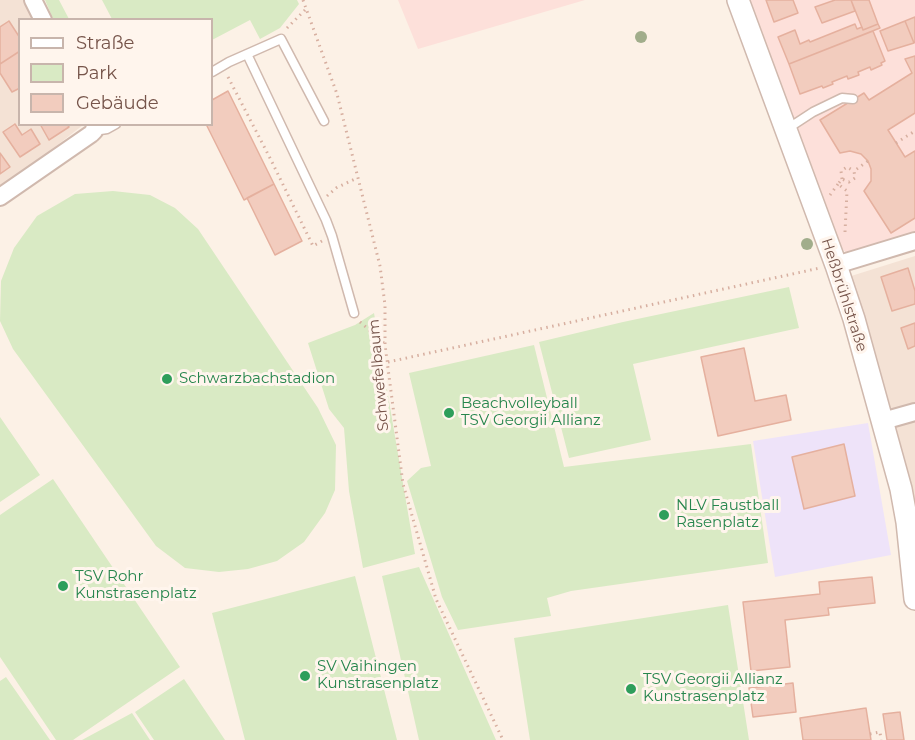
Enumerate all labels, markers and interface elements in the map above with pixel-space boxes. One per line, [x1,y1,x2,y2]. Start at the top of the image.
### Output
legend [18,18,213,126]
text: Straße [76,32,134,54]
text: Park [76,62,117,84]
text: Gebäude [76,92,159,114]
street label: Heßbrühlstraße [817,236,871,354]
street label: Schwefelbaum [365,318,393,432]
place label: Schwarzbachstadion [179,370,335,388]
marker: Schwarzbachstadion [160,372,174,386]
place label: Beachvolleyball TSV Georgii Allianz [461,395,601,430]
marker: Beachvolleyball TSV Georgii Allianz [442,406,456,420]
place label: NLV Faustball Rasenplatz [676,497,779,532]
marker: NLV Faustball Rasenplatz [657,508,671,522]
place label: TSV Rohr Kunstrasenplatz [75,568,197,603]
marker: TSV Rohr Kunstrasenplatz [56,579,70,593]
place label: SV Vaihingen Kunstrasenplatz [317,658,439,693]
marker: SV Vaihingen Kunstrasenplatz [298,669,312,683]
place label: TSV Georgii Allianz Kunstrasenplatz [643,671,783,706]
marker: TSV Georgii Allianz Kunstrasenplatz [624,682,638,696]

